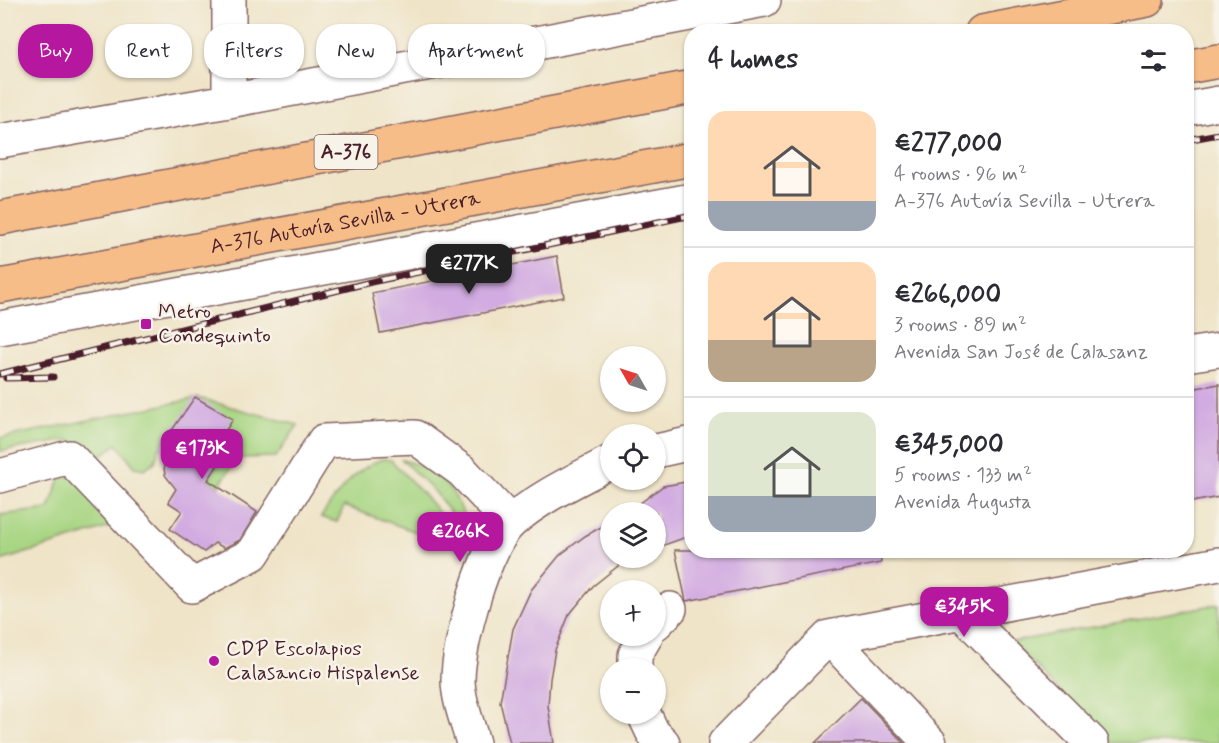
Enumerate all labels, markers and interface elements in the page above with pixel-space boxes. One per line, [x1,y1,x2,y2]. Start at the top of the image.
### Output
chip: Buy [18,24,93,78]
chip: Rent [105,24,192,78]
chip: Filters [204,24,304,78]
chip: New [316,24,396,78]
chip: Apartment [408,24,545,78]
text: 4 homes [708,43,798,77]
icon: filters [1137,44,1170,77]
text: €277,000 [894,127,1002,161]
road number: A-376 [314,135,378,169]
icon: home [756,135,828,207]
text: 4 rooms · 96 m² [894,161,1027,188]
street label: A-376 Autovía Sevilla - Utrera [208,184,483,261]
text: A-376 Autovía Sevilla - Utrera [894,188,1155,215]
pin: €277K [427,244,511,295]
text: €277K [440,250,498,277]
text: €266,000 [894,278,1001,312]
icon: home [756,286,828,358]
place label: Metro Condequinto [158,298,271,350]
text: 3 rooms · 89 m² [894,312,1027,339]
marker: Metro Condequinto [139,317,153,331]
text: Avenida San José de Calasanz [894,339,1148,366]
north arrow [600,346,666,412]
map controls [600,346,666,724]
button: locate [600,424,666,490]
text: €345,000 [894,428,1004,462]
pin: €173K [160,429,244,480]
text: €173K [175,435,229,462]
icon: home [756,436,828,508]
text: 5 rooms · 133 m² [894,462,1032,489]
text: Avenida Augusta [894,489,1031,516]
button: layers [600,502,666,568]
pin: €266K [418,512,502,563]
text: €266K [431,518,489,545]
button: + [600,580,666,646]
pin: €345K [922,587,1006,638]
text: €345K [934,593,994,620]
place label: CDP Escolapios Calasancio Hispalense [226,635,419,687]
marker: CDP Escolapios Calasancio Hispalense [207,654,221,668]
button: − [600,658,666,724]

